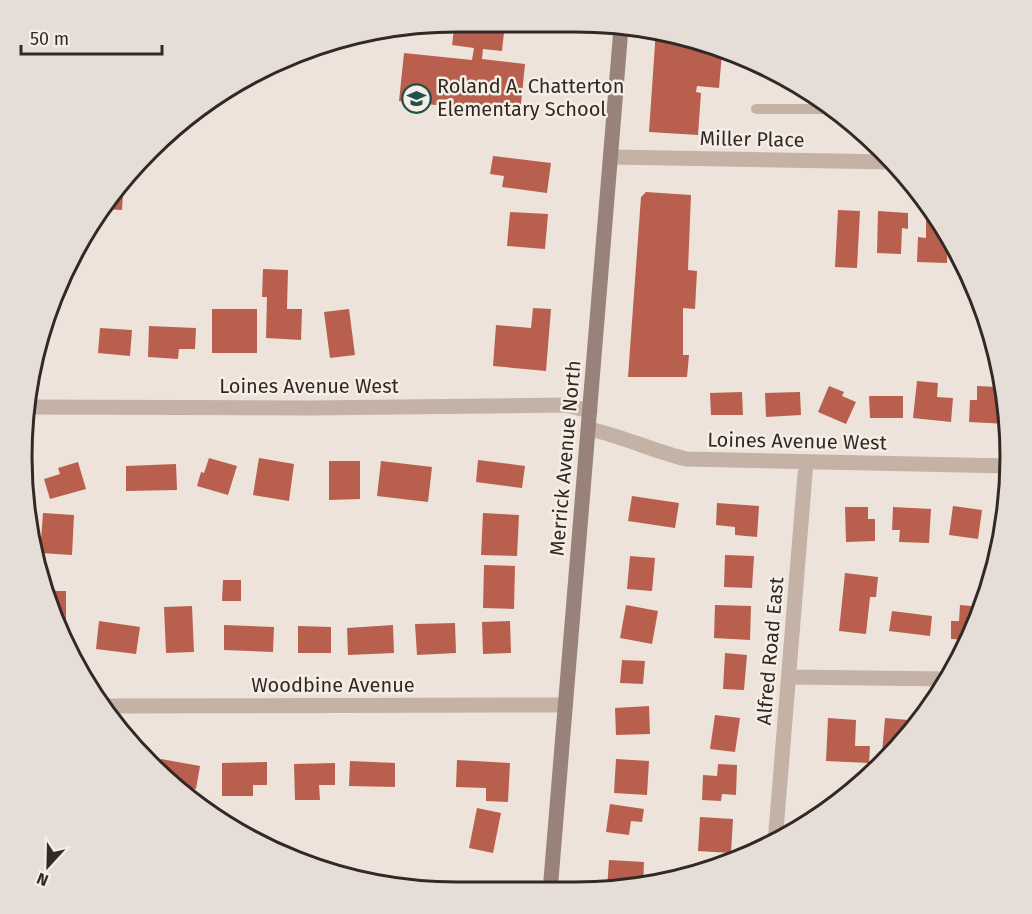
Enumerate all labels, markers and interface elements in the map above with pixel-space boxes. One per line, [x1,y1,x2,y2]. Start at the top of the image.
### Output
scale bar [21,18,162,56]
text: 50 m [30,28,69,50]
place label: Roland A. Chatterton Elementary School [437,74,624,121]
school or university icon: Roland A. Chatterton Elementary School [400,82,432,114]
street label: Miller Place [699,126,805,152]
street label: Merrick Avenue North [544,359,586,557]
street label: Loines Avenue West [219,374,400,398]
street label: Loines Avenue West [707,427,888,455]
street label: Alfred Road East [752,575,788,726]
street label: Woodbine Avenue [251,673,415,697]
north arrow [18,836,78,896]
text: N [34,869,51,890]

